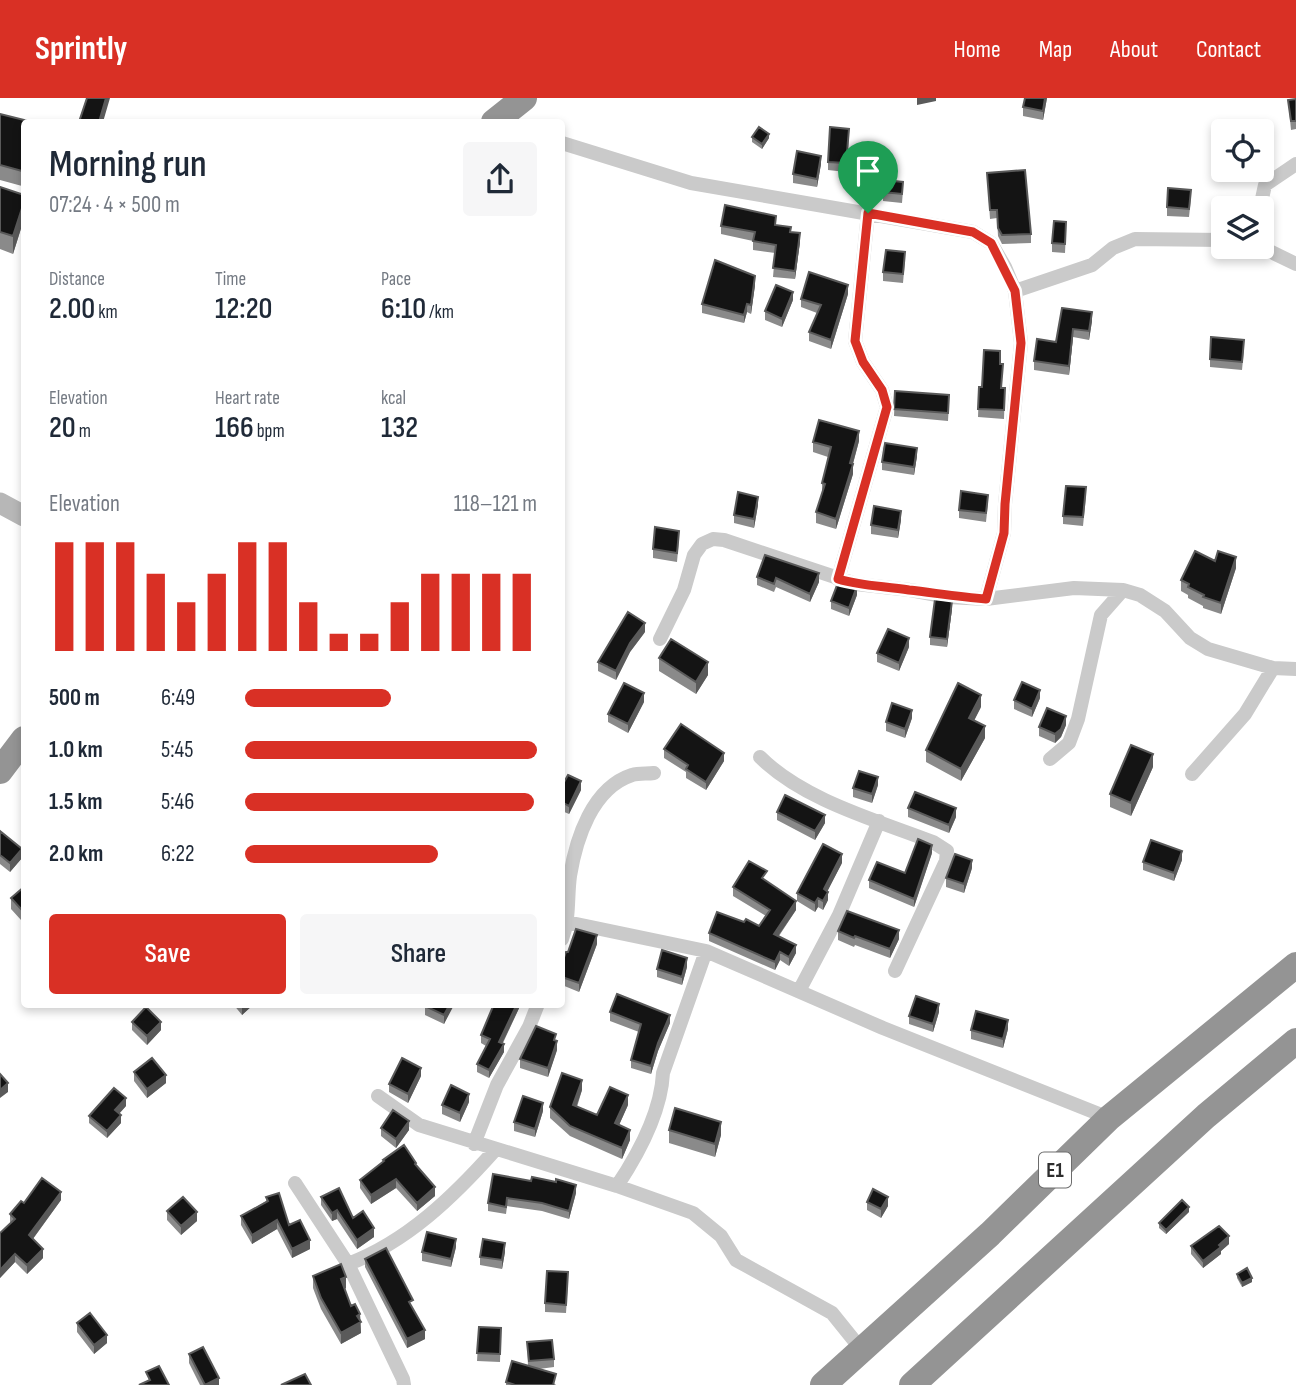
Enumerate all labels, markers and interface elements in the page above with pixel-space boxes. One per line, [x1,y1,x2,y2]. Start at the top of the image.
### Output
text: Sprintly [35,29,127,69]
text: Home [953,35,1001,64]
text: Map [1039,35,1072,64]
text: About [1110,35,1158,64]
text: Contact [1196,35,1261,64]
map controls [1211,119,1274,259]
button: locate [1211,119,1274,182]
pin [838,141,898,213]
text: Morning run [49,142,207,187]
button: share [463,142,537,216]
icon: arrive [849,152,887,190]
text: 07:24 · 4 × 500 m [49,191,180,219]
button: layers [1211,196,1274,259]
text: Distance [49,268,105,291]
text: Time [215,268,246,291]
text: Pace [381,268,411,291]
text: 2.00 [49,291,95,327]
text: 12:20 [215,291,272,327]
text: 6:10 [381,291,426,327]
text: km [95,301,118,324]
text: /km [426,301,454,324]
text: Elevation [49,387,108,410]
text: Heart rate [215,387,280,410]
text: kcal [381,387,406,410]
text: 20 [49,410,76,446]
text: 166 [215,410,254,446]
text: 132 [381,410,418,446]
text: m [76,420,91,443]
text: bpm [254,420,285,443]
text: Elevation [49,490,120,518]
text: 118–121 m [454,490,537,518]
text: 500 m [49,684,100,712]
text: 6:49 [161,684,195,712]
text: 1.0 km [49,736,103,764]
text: 5:45 [161,736,193,764]
text: 1.5 km [49,788,102,816]
text: 5:46 [161,788,194,816]
text: 2.0 km [49,840,103,868]
text: 6:22 [161,840,194,868]
button: Save [49,914,286,994]
button: Share [300,914,537,994]
road number: E1 [1039,1152,1071,1188]

